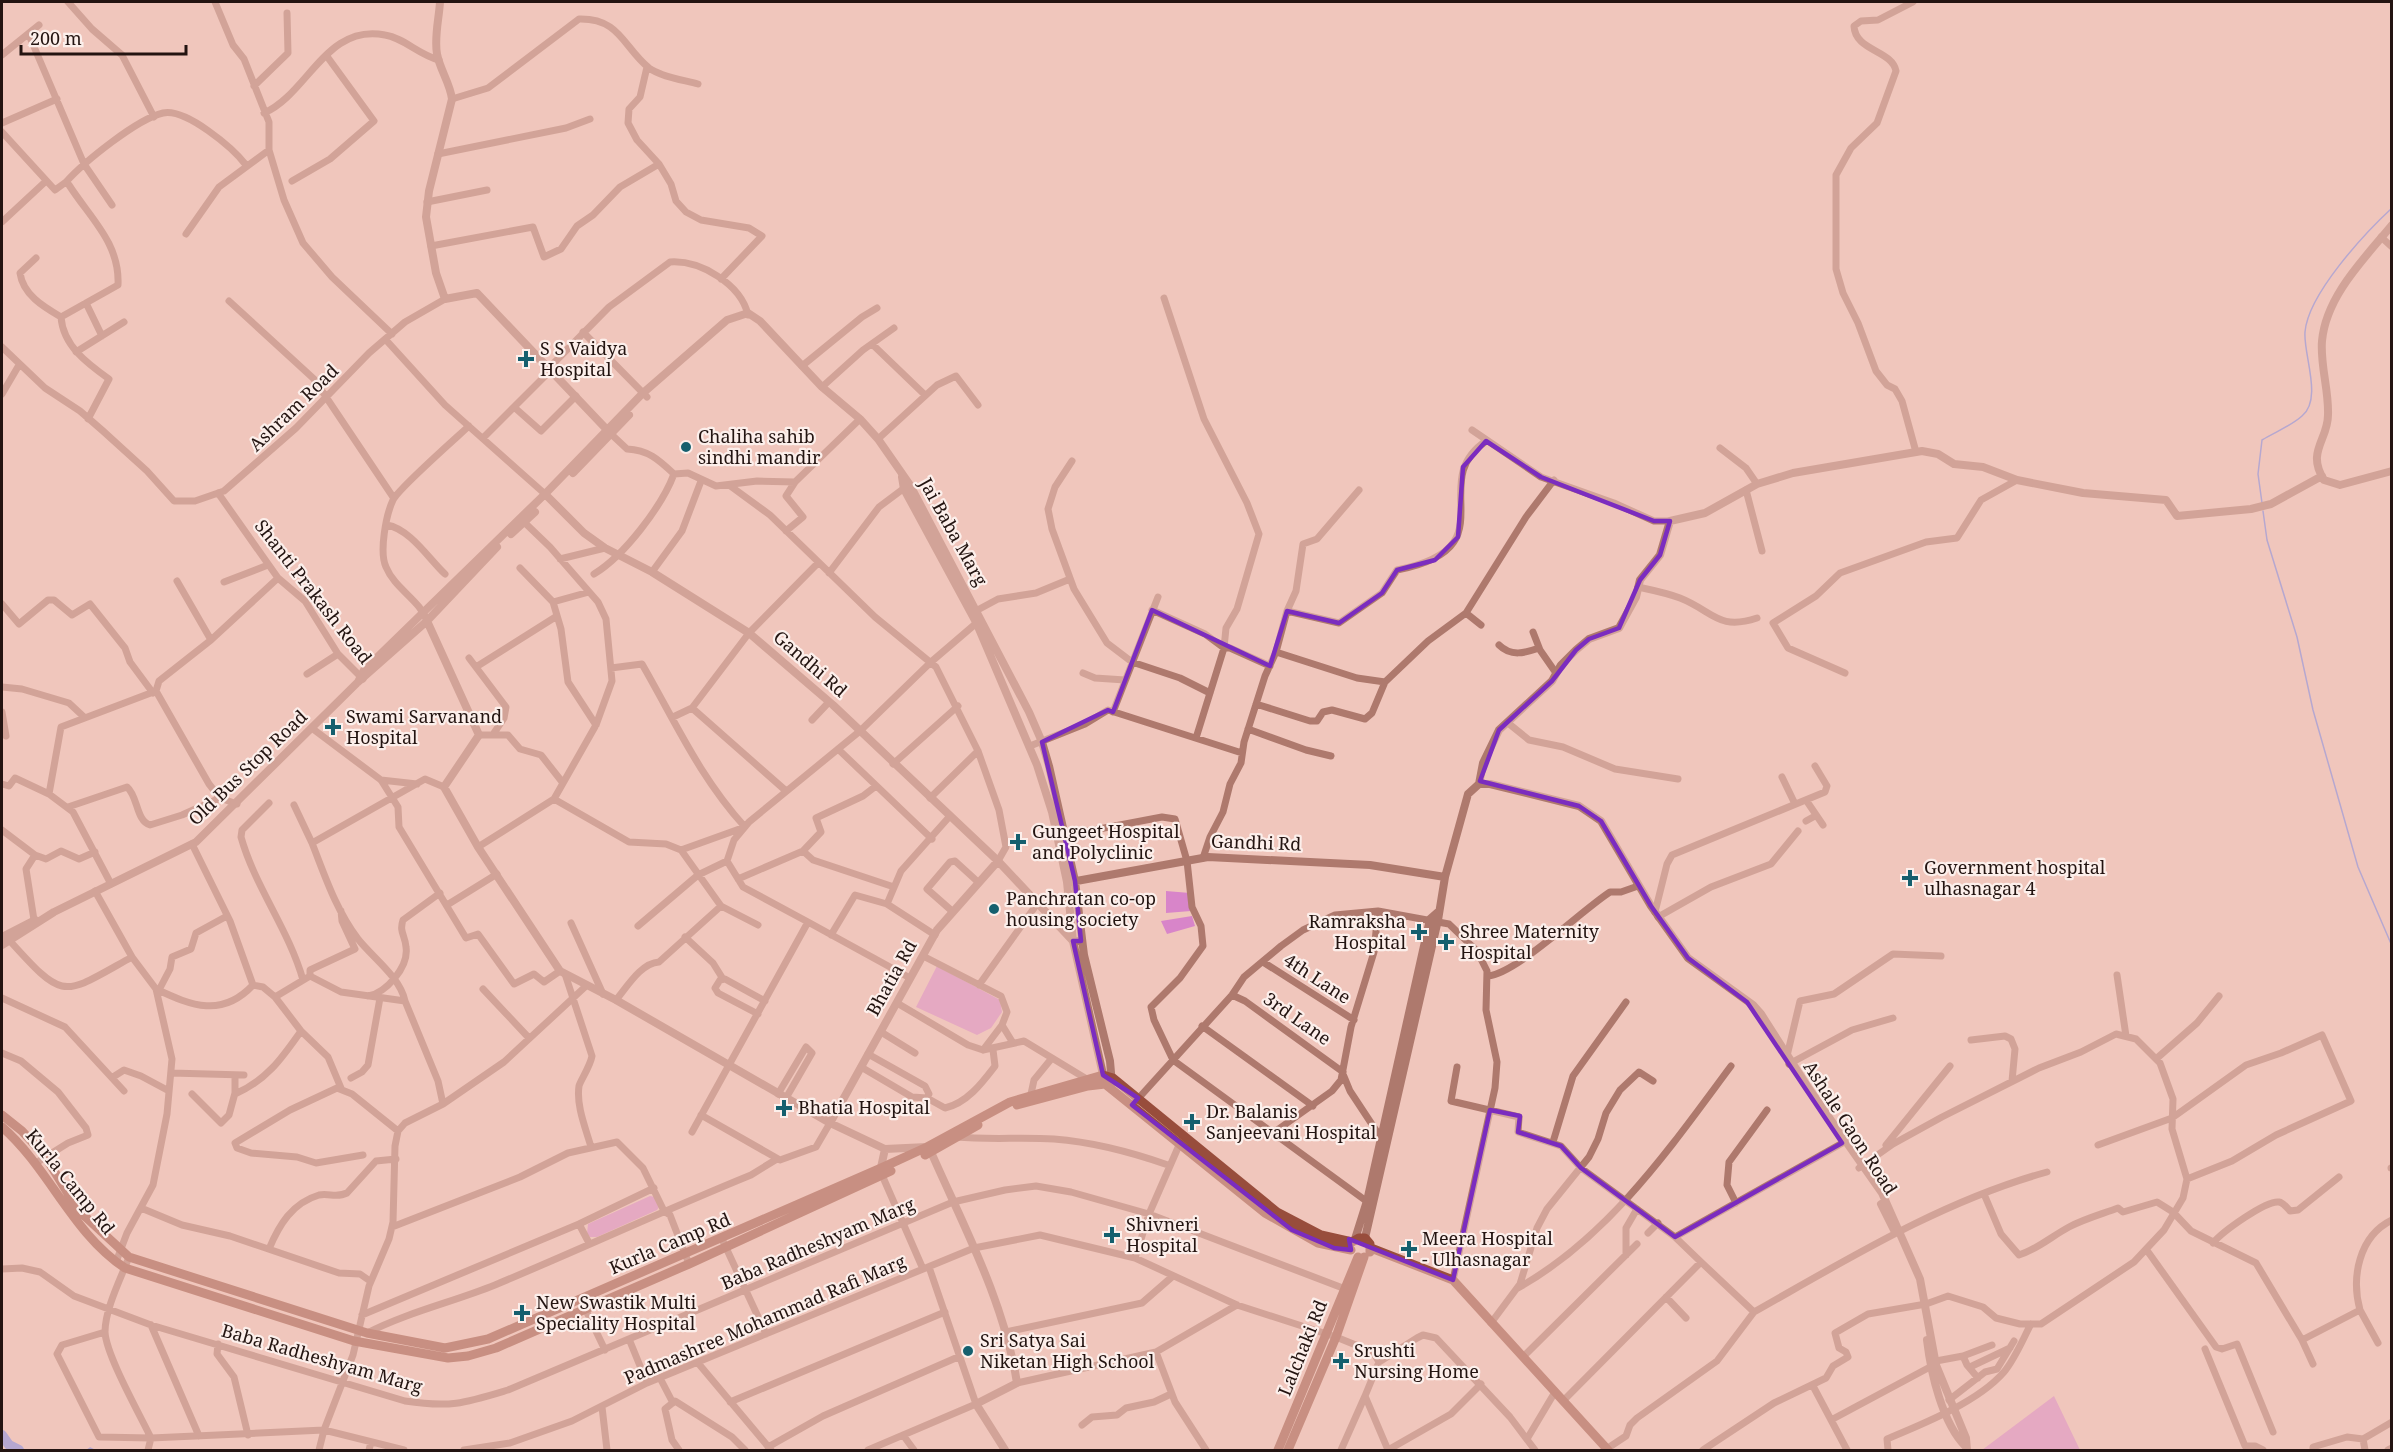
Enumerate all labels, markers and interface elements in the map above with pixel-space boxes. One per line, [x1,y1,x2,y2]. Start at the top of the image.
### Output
scale bar [21,18,186,56]
text: 200 m [30,26,82,50]
place label: S S Vaidya Hospital [540,336,627,381]
marker: S S Vaidya Hospital [517,350,535,368]
street label: Ashram Road [243,359,343,456]
place label: Chaliha sahib sindhi mandir [698,424,821,469]
marker: Chaliha sahib sindhi mandir [679,440,693,454]
street label: Jai Baba Marg [914,472,994,590]
street label: Shanti Prakash Road [250,514,378,669]
street label: Gandhi Rd [769,625,853,702]
street label: Old Bus Stop Road [183,704,312,830]
place label: Swami Sarvanand Hospital [346,704,502,749]
marker: Swami Sarvanand Hospital [324,718,342,736]
place label: Gungeet Hospital and Polyclinic [1032,819,1180,864]
street label: Gandhi Rd [1210,828,1302,856]
marker: Gungeet Hospital and Polyclinic [1009,833,1027,851]
place label: Government hospital ulhasnagar 4 [1924,855,2106,900]
marker: Government hospital ulhasnagar 4 [1901,869,1919,887]
place label: Panchratan co-op housing society [1006,886,1156,931]
marker: Panchratan co-op housing society [987,902,1001,916]
place label: Ramraksha Hospital [1309,909,1406,954]
place label: Shree Maternity Hospital [1460,919,1600,964]
marker: Ramraksha Hospital [1410,923,1428,941]
marker: Shree Maternity Hospital [1437,933,1455,951]
street label: Bhatia Rd [860,935,922,1020]
street label: 4th Lane [1280,948,1356,1009]
street label: 3rd Lane [1259,986,1336,1050]
street label: Ashale Gaon Road [1798,1056,1903,1199]
place label: Bhatia Hospital [798,1095,930,1119]
marker: Bhatia Hospital [775,1099,793,1117]
place label: Dr. Balanis Sanjeevani Hospital [1206,1099,1377,1144]
marker: Dr. Balanis Sanjeevani Hospital [1183,1113,1201,1131]
street label: Kurla Camp Rd [21,1124,121,1239]
street label: Baba Radheshyam Marg [717,1191,918,1295]
street label: Kurla Camp Rd [605,1207,734,1279]
place label: Shivneri Hospital [1126,1212,1199,1257]
marker: Shivneri Hospital [1103,1226,1121,1244]
place label: Meera Hospital - Ulhasnagar [1422,1226,1553,1271]
marker: Meera Hospital - Ulhasnagar [1400,1240,1418,1258]
street label: Padmashree Mohammad Rafi Marg [620,1249,909,1389]
place label: New Swastik Multi Speciality Hospital [536,1290,696,1335]
street label: Lalchaki Rd [1272,1296,1332,1399]
marker: New Swastik Multi Speciality Hospital [513,1304,531,1322]
street label: Baba Radheshyam Marg [219,1318,426,1398]
place label: Sri Satya Sai Niketan High School [980,1328,1155,1373]
place label: Srushti Nursing Home [1354,1338,1479,1383]
marker: Sri Satya Sai Niketan High School [961,1344,975,1358]
marker: Srushti Nursing Home [1332,1352,1350,1370]

